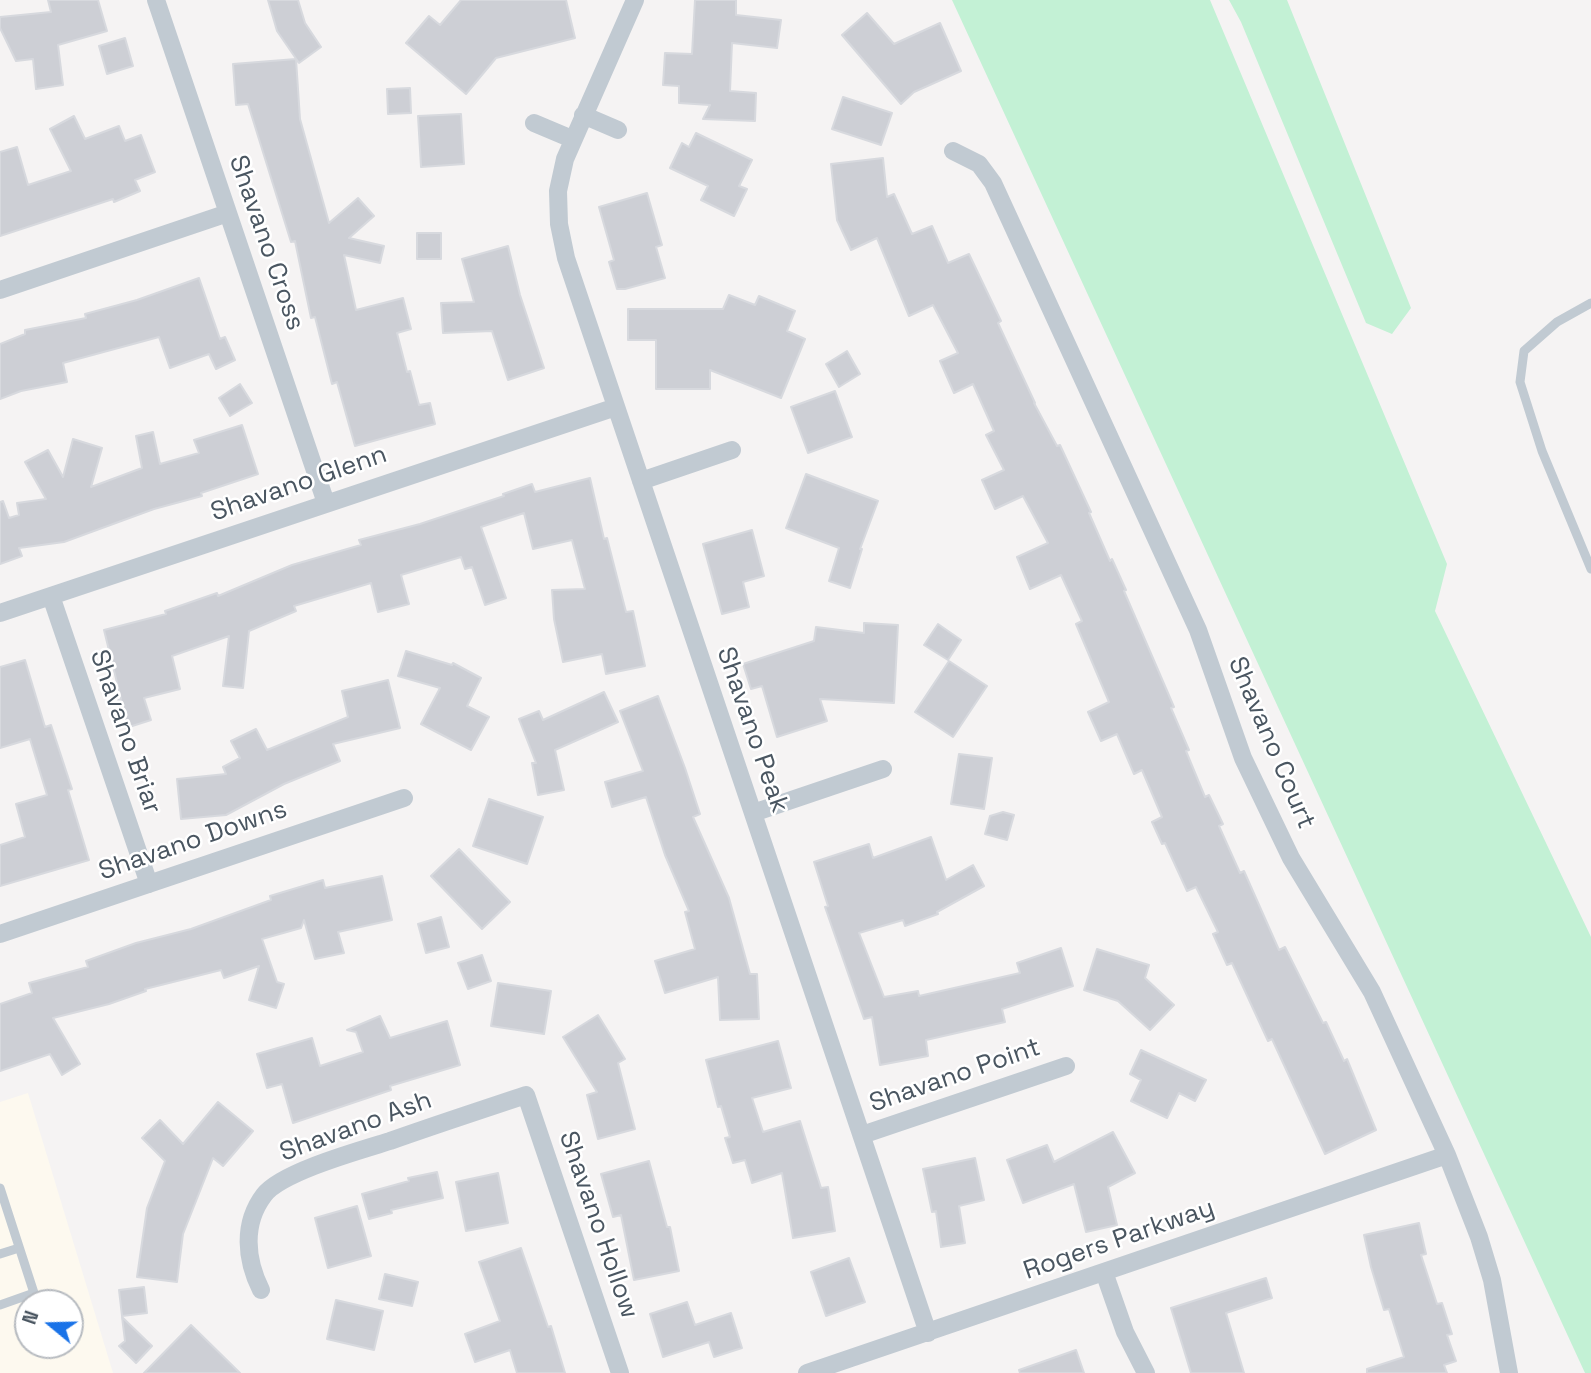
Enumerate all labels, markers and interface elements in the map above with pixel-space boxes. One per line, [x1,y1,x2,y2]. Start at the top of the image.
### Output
street label: Shavano Cross [221,151,311,335]
street label: Shavano Glenn [207,439,391,529]
street label: Shavano Peak [709,643,795,817]
street label: Shavano Briar [82,646,168,818]
street label: Shavano Court [1221,652,1321,834]
street label: Shavano Downs [95,794,291,888]
street label: Shavano Point [866,1032,1044,1120]
street label: Shavano Ash [276,1085,436,1169]
street label: Shavano Hollow [551,1127,645,1323]
street label: Rogers Parkway [1020,1193,1218,1287]
north arrow [14,1289,84,1359]
text: N [17,1308,44,1328]

